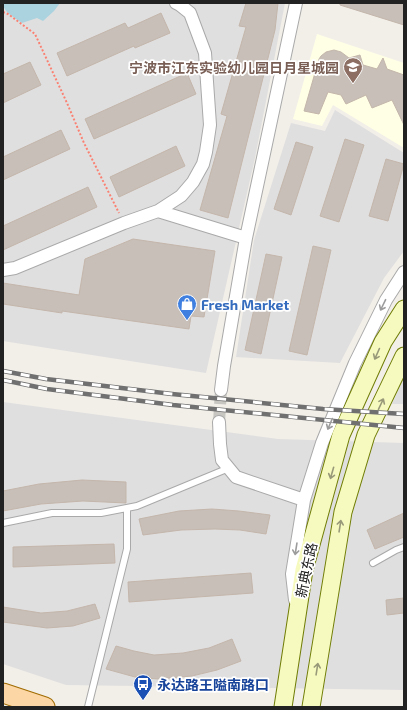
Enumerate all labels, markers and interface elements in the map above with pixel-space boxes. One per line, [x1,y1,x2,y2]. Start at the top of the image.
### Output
school or university icon: 宁波市江东实验幼儿园日月星城园 [342,56,364,84]
place label: 宁波市江东实验幼儿园日月星城园 [129,59,339,76]
shop icon: Fresh Market [176,293,198,321]
place label: Fresh Market [201,296,289,313]
one-way arrow [379,299,386,311]
one-way arrow [373,348,380,360]
one-way arrow [378,398,385,410]
one-way arrow [326,417,333,429]
one-way arrow [327,466,335,479]
one-way arrow [336,520,344,533]
street label: 新典东路 [292,541,320,599]
one-way arrow [292,542,300,555]
one-way arrow [313,662,321,675]
bus stop icon: 永达路王隘南路口 [132,673,154,701]
place label: 永达路王隘南路口 [157,676,269,693]

